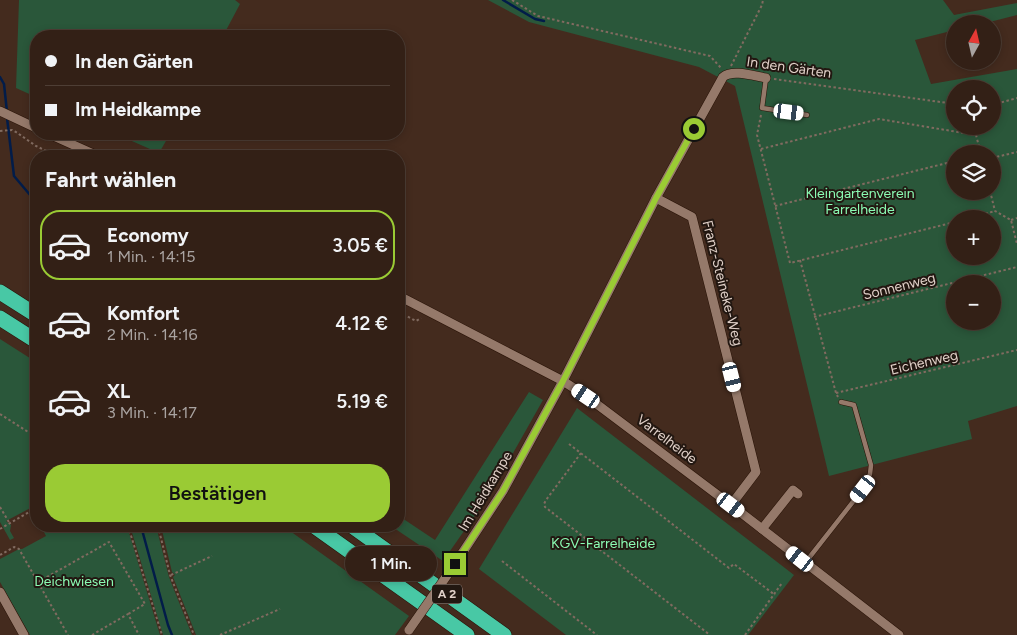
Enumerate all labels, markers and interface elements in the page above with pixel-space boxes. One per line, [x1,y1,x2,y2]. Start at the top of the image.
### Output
north arrow [946,15,1001,70]
map controls [946,15,1001,330]
text: In den Gärten [75,50,193,73]
street label: In den Gärten [745,53,833,82]
button: locate [946,80,1001,135]
text: Im Heidkampe [75,98,201,121]
car [773,103,804,121]
route start [683,118,705,140]
button: layers [946,145,1001,200]
text: Fahrt wählen [45,166,176,193]
park label: Kleingartenverein Farrelheide [805,185,915,218]
button: + [946,210,1001,265]
street label: Franz-Steineke-Weg [699,219,746,348]
icon: car [47,223,92,268]
text: Economy [107,224,189,247]
text: 3.05 € [332,234,388,257]
text: 1 Min. · 14:15 [107,247,195,266]
street label: Sonnenweg [861,269,937,304]
button: − [946,275,1001,330]
icon: car [47,301,92,346]
text: Komfort [107,302,180,325]
text: 4.12 € [335,312,388,335]
text: 2 Min. · 14:16 [107,325,198,344]
street label: Eichenweg [889,346,960,379]
car [721,361,742,393]
icon: car [47,379,92,424]
text: XL [107,380,130,403]
car [569,381,602,411]
text: 5.19 € [336,390,388,413]
text: 3 Min. · 14:17 [107,403,197,422]
street label: Varrelheide [633,411,700,468]
street label: Im Heidkampe [455,448,516,534]
button: Bestätigen [45,464,390,522]
car [847,473,878,505]
car [714,490,747,520]
park label: KGV-Farrelheide [551,535,655,552]
car [783,544,816,574]
callout: 1 Min. [345,546,438,582]
route end [444,553,466,575]
text: 1 Min. [371,554,411,573]
park label: Deichwiesen [34,573,114,590]
road number: A 2 [432,584,462,604]

